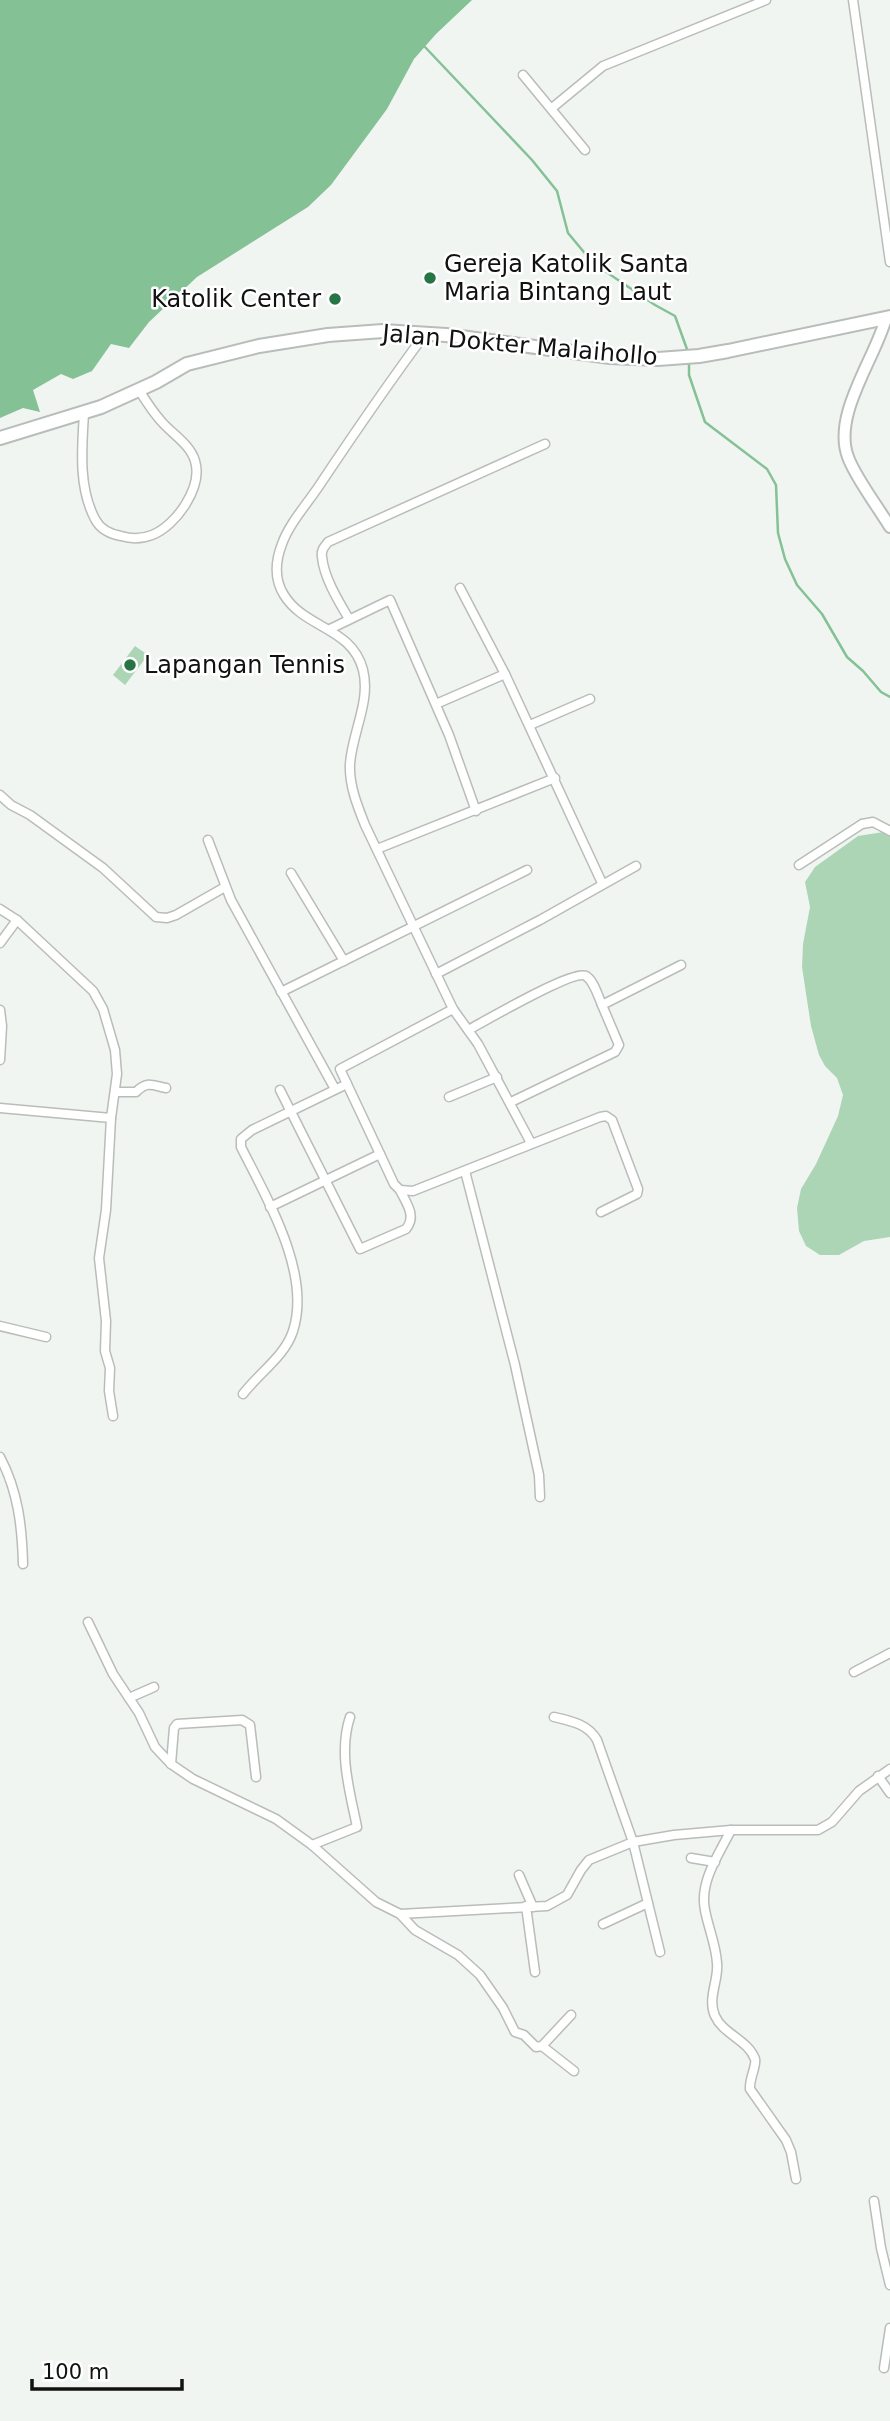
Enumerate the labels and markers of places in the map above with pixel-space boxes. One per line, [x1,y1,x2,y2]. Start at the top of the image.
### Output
place label: Gereja Katolik Santa Maria Bintang Laut [444,250,689,306]
marker: Gereja Katolik Santa Maria Bintang Laut [422,270,438,286]
place label: Katolik Center [151,285,321,313]
marker: Katolik Center [327,291,343,307]
place label: Lapangan Tennis [144,651,345,679]
marker: Lapangan Tennis [122,657,138,673]

